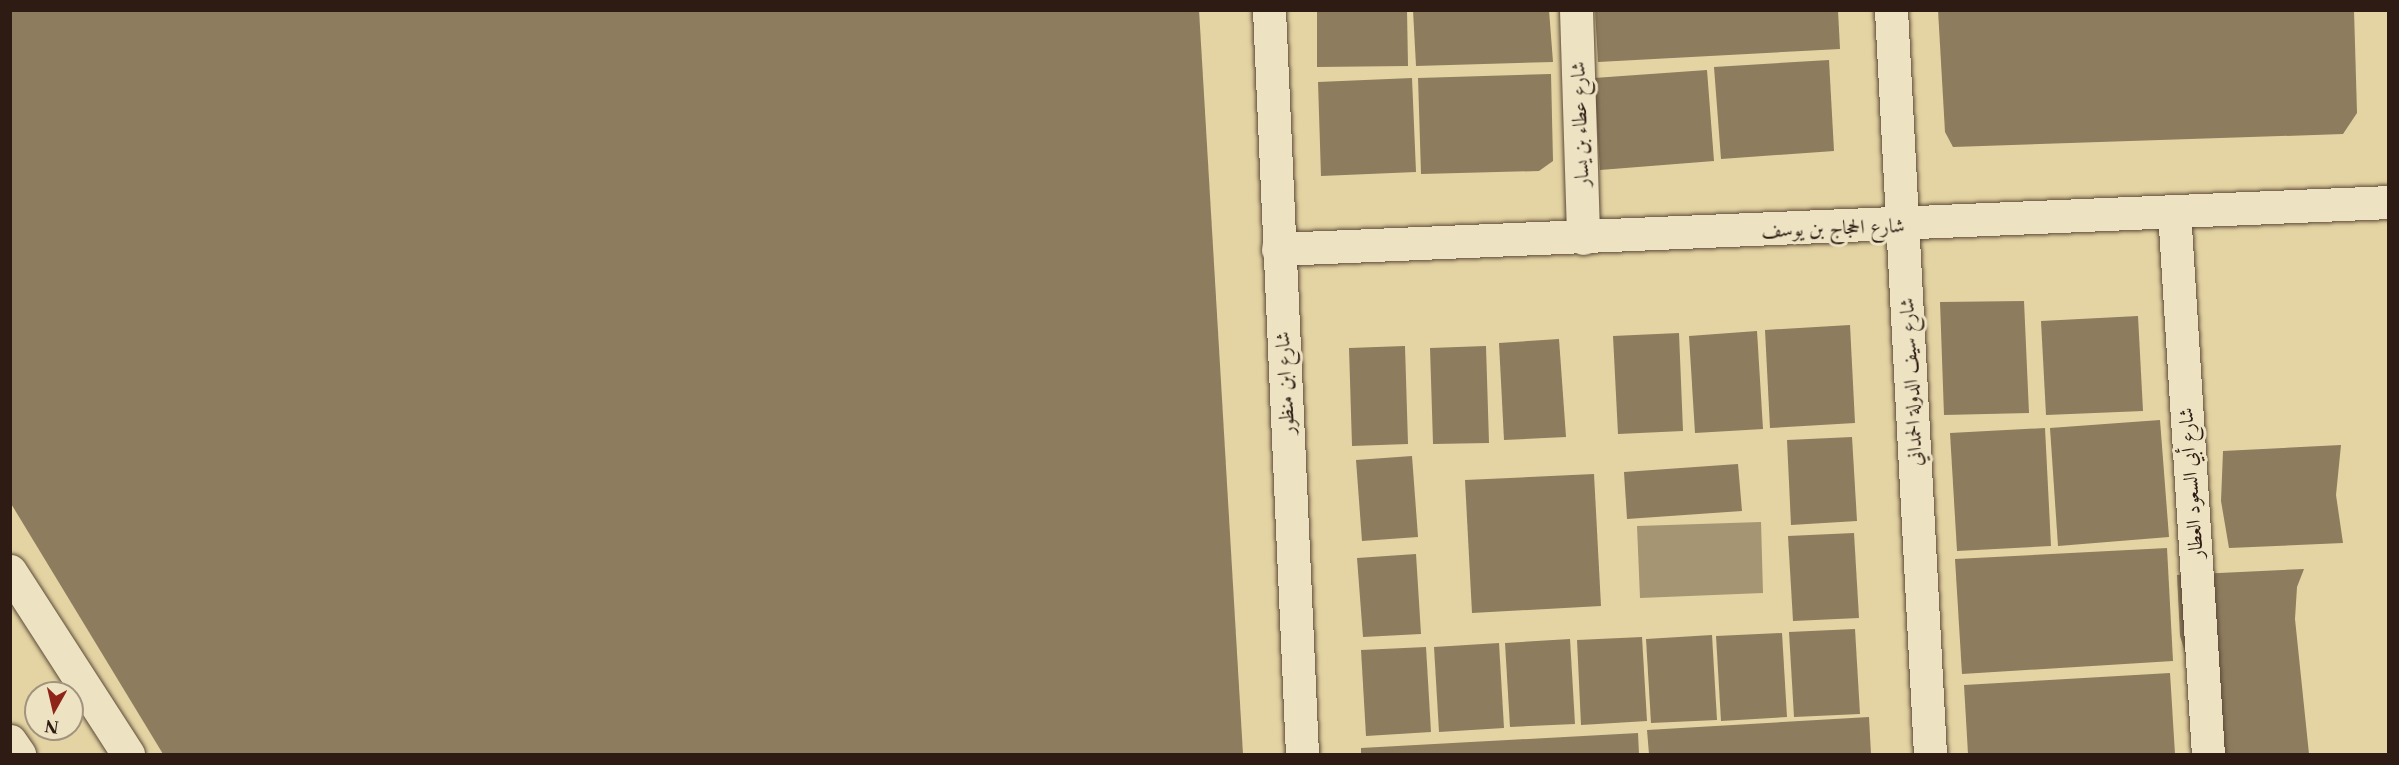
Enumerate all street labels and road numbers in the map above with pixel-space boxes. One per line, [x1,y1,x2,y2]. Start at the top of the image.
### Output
street label: شارع عطاء بن يسار [1566,61,1594,187]
street label: شارع الحجاج بن يوسف [1761,214,1905,242]
street label: شارع سيف الدولة الحمداني [1895,297,1927,467]
street label: شارع ابن منظور [1270,331,1300,435]
street label: شارع أبي السعود العطار [2174,407,2208,559]

